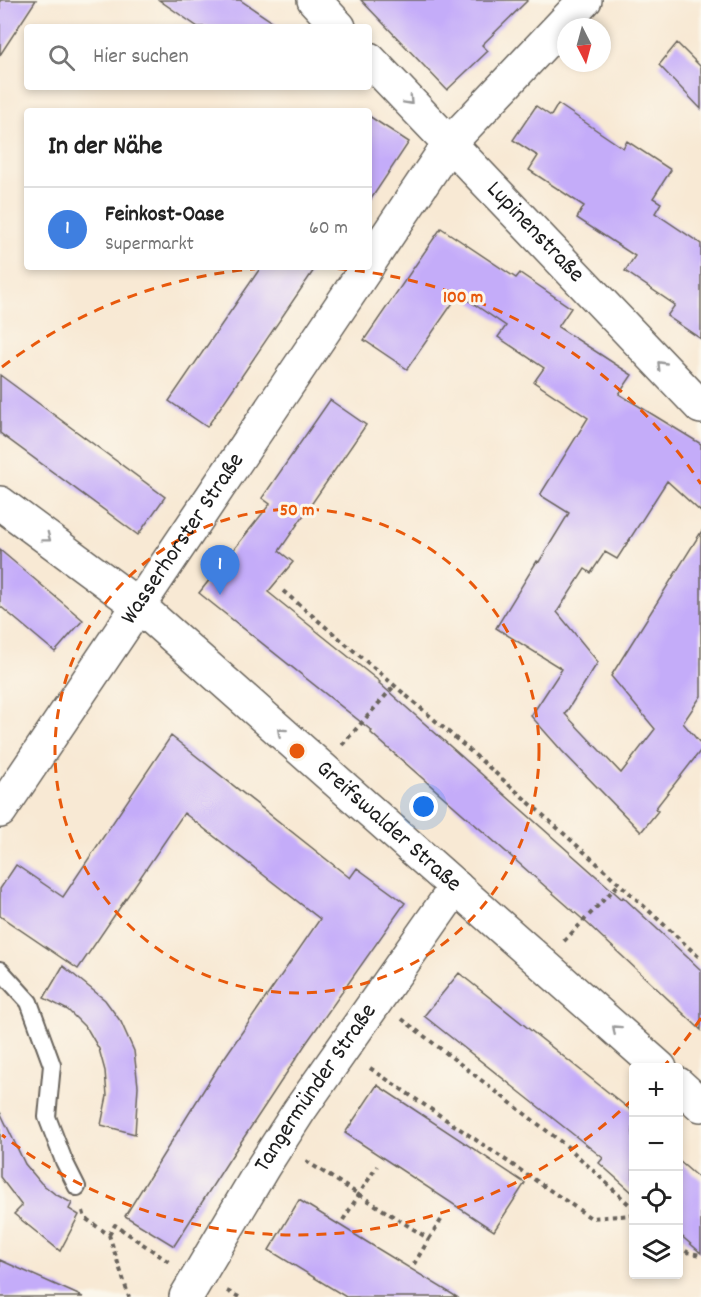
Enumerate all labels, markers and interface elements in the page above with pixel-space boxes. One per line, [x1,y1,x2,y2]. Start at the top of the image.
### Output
north arrow [557,18,611,72]
search box [24,24,372,90]
icon: search [45,41,78,74]
text: Hier suchen [93,42,189,73]
one-way arrow [402,95,413,105]
text: In der Nähe [48,129,162,166]
street label: Lupinenstraße [478,174,592,291]
text: Feinkost-Oase [105,200,224,231]
text: 1 [65,215,70,243]
text: 60 m [309,215,348,243]
text: Supermarkt [105,231,194,259]
text: 100 m [443,286,483,311]
one-way arrow [657,361,668,372]
street label: Wasserhorster Straße [113,446,254,632]
text: 50 m [280,499,314,524]
one-way arrow [40,530,51,541]
pin: 1 [200,546,240,595]
one-way arrow [277,728,288,739]
centre of rings [287,741,307,761]
street label: Greifswalder Straße [308,753,469,901]
your location [409,792,438,821]
street label: Tangermünder Straße [247,997,386,1180]
one-way arrow [612,1025,623,1036]
map controls [629,1063,683,1279]
button: + [629,1063,683,1117]
button: − [629,1117,683,1171]
button: locate [629,1171,683,1225]
button: layers [629,1225,683,1279]

